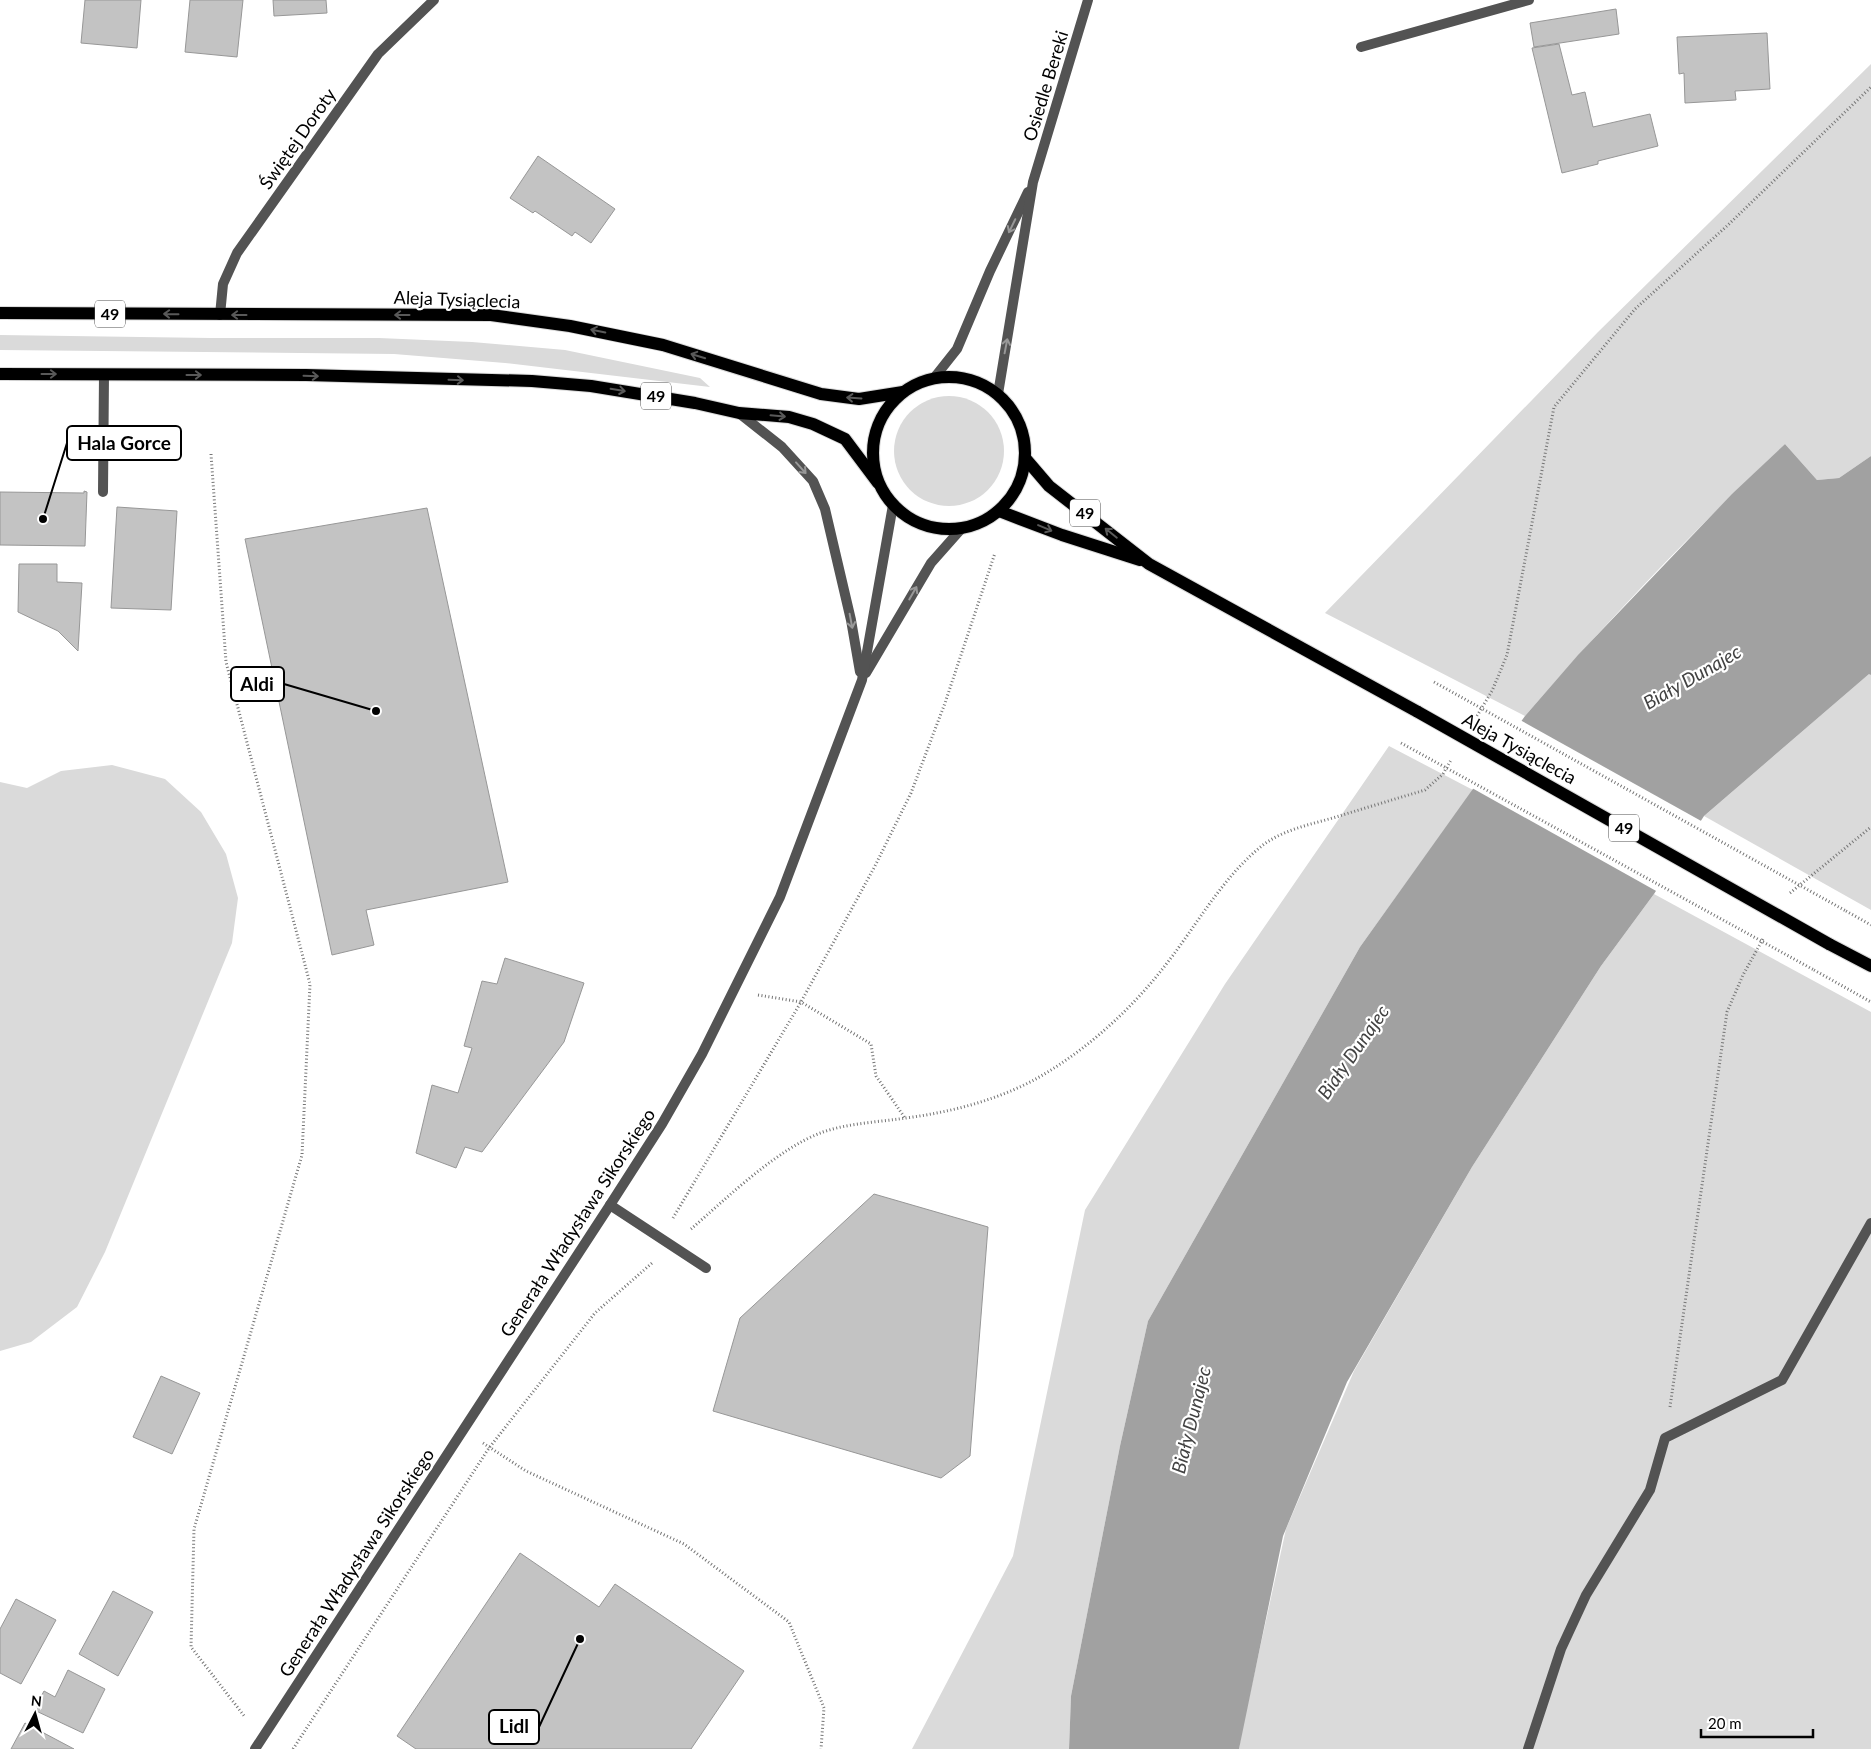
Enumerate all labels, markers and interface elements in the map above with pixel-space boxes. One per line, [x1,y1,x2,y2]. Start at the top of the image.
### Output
street label: Osiedle Bereki [1018,28,1072,144]
street label: Świętej Doroty [254,83,340,193]
one-way arrow [1007,218,1016,233]
street label: Aleja Tysiąclecia [393,286,521,312]
road number: 49 [95,300,125,328]
one-way arrow [163,309,180,319]
one-way arrow [231,310,248,320]
one-way arrow [394,310,410,320]
one-way arrow [590,326,606,336]
one-way arrow [1001,339,1011,355]
one-way arrow [690,351,706,361]
one-way arrow [40,369,56,379]
one-way arrow [185,370,201,380]
one-way arrow [303,371,319,380]
one-way arrow [447,376,463,385]
road number: 49 [641,382,671,410]
one-way arrow [609,385,625,395]
one-way arrow [847,394,863,403]
one-way arrow [769,412,785,421]
callout: Hala Gorce [67,426,181,460]
text: Hala Gorce [77,431,171,454]
one-way arrow [796,462,807,475]
road number: 49 [1070,499,1100,526]
one-way arrow [1037,524,1052,533]
one-way arrow [1105,528,1118,539]
one-way arrow [909,587,919,601]
one-way arrow [847,613,856,629]
water label: Biały Dunajec [1639,639,1745,714]
callout: Aldi [231,667,284,701]
text: Aldi [239,672,274,695]
street label: Aleja Tysiąclecia [1459,708,1580,788]
road number: 49 [1609,814,1639,841]
water label: Biały Dunajec [1312,1000,1394,1103]
street label: Generała Władysława Sikorskiego [495,1104,659,1341]
water label: Biały Dunajec [1166,1364,1215,1476]
street label: Generała Władysława Sikorskiego [274,1444,438,1681]
north arrow [10,1689,60,1739]
text: N [30,1692,43,1710]
scale bar [1701,1706,1814,1738]
callout: Lidl [489,1710,539,1744]
text: Lidl [499,1714,529,1737]
text: 20 m [1708,1714,1742,1732]

